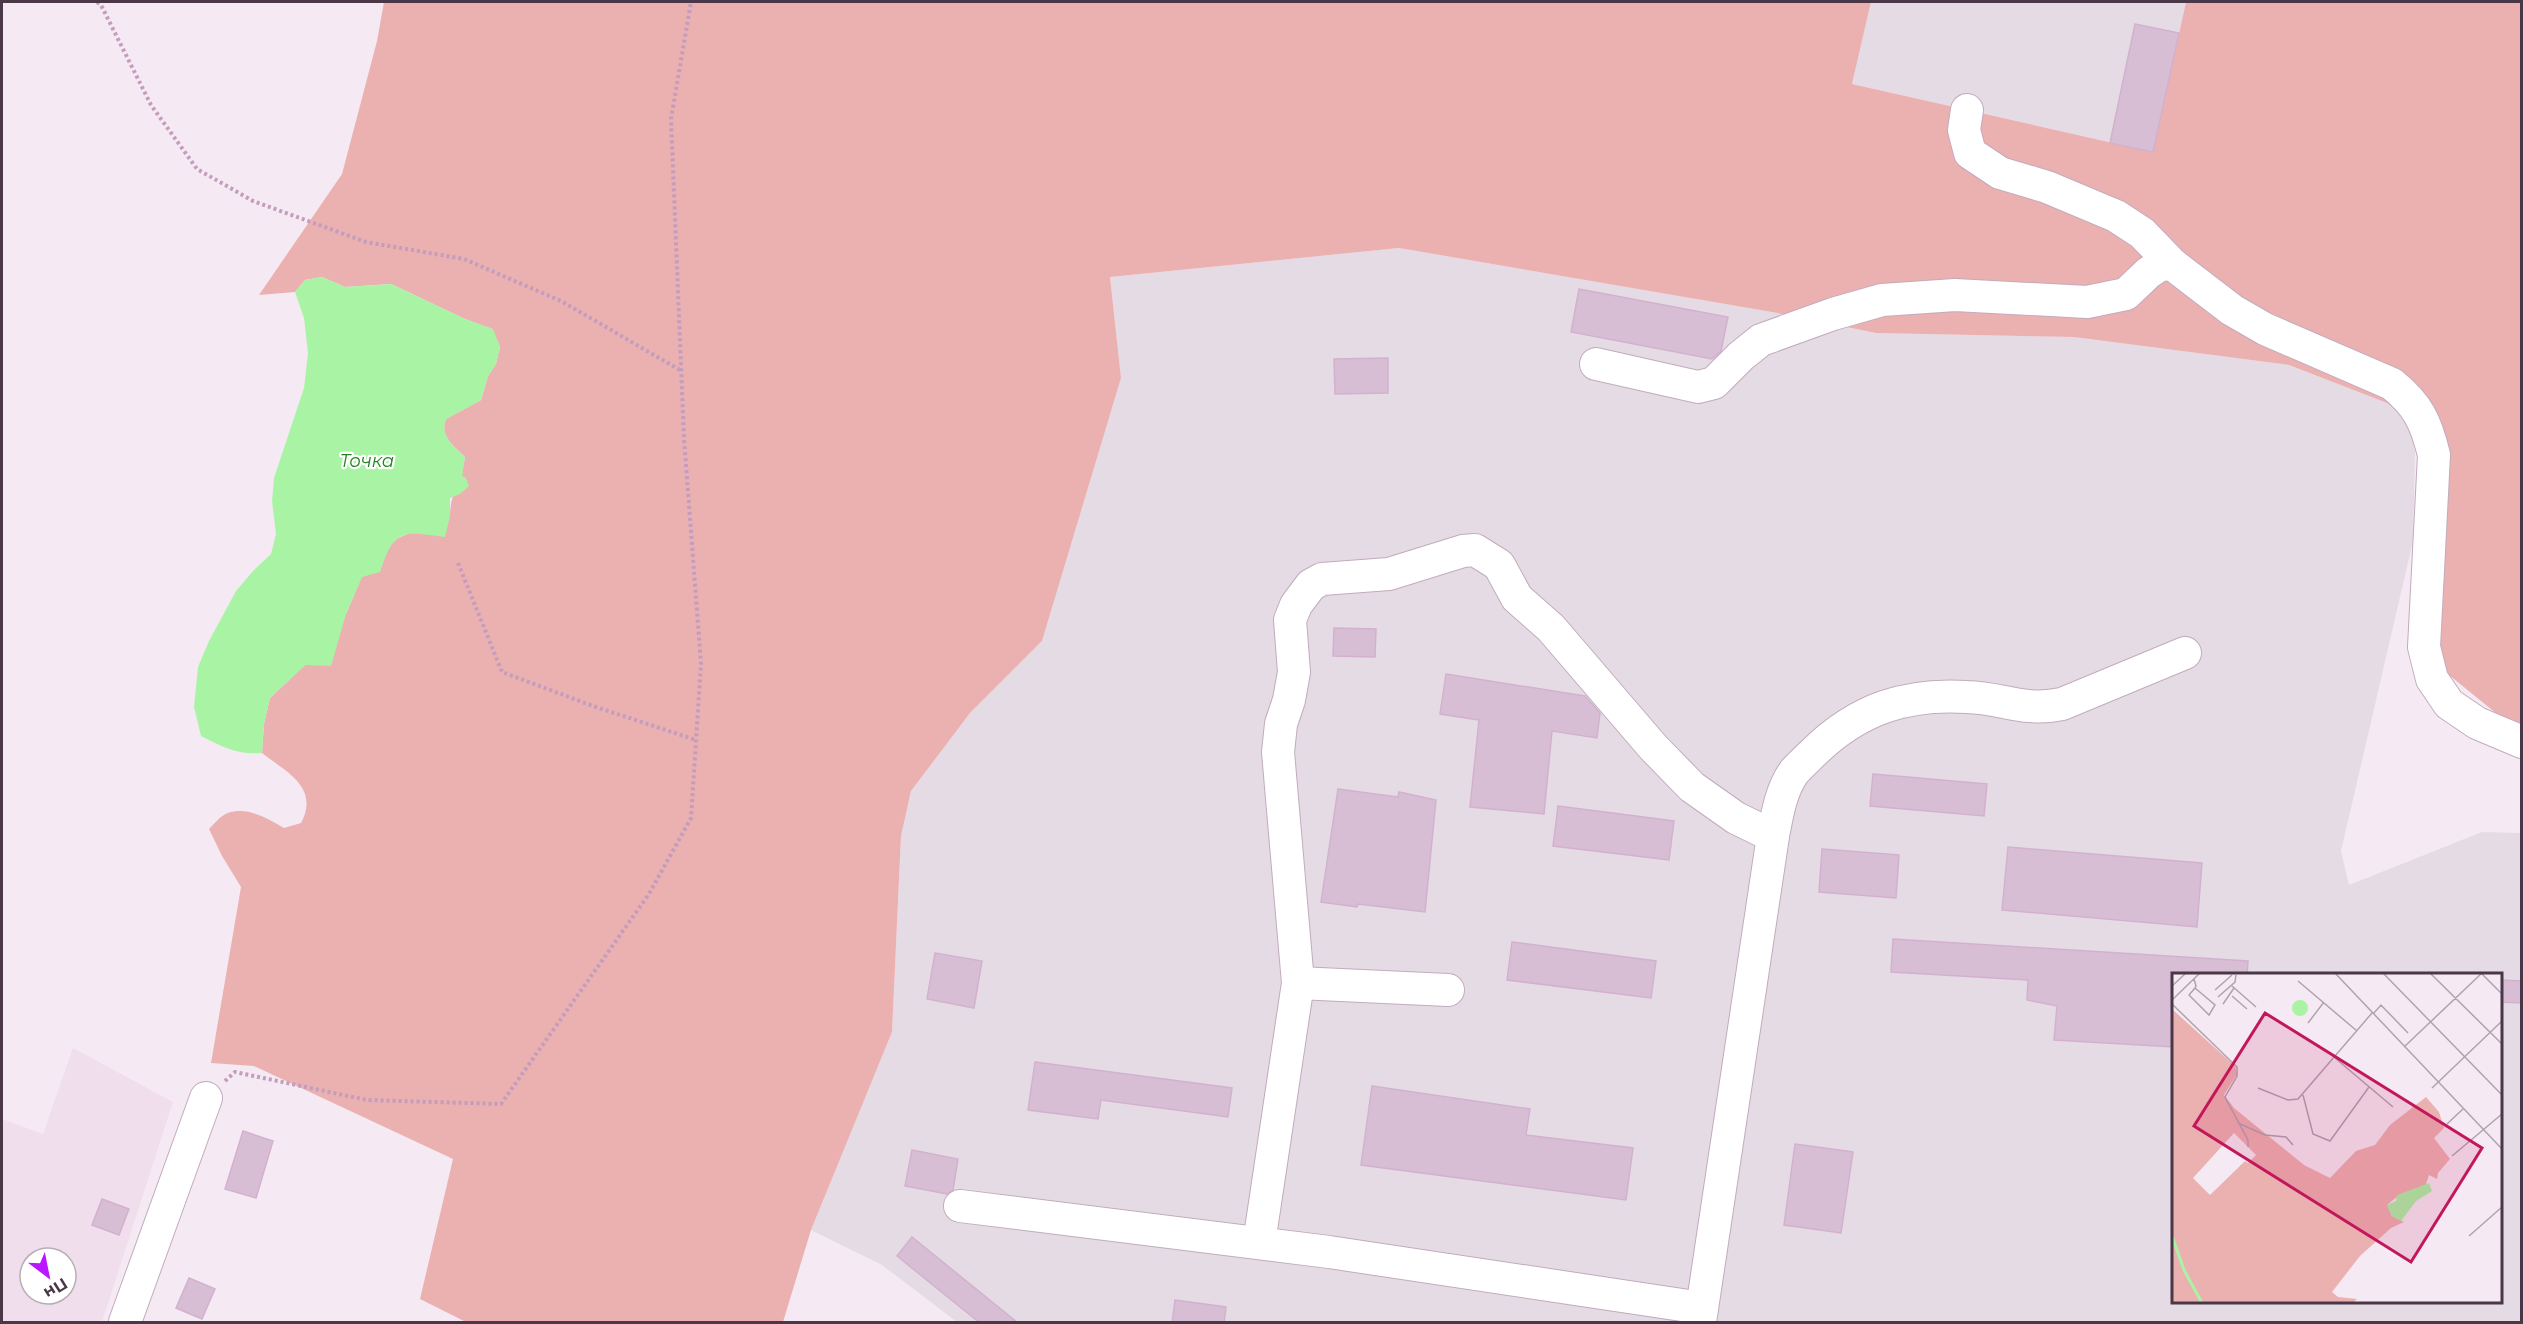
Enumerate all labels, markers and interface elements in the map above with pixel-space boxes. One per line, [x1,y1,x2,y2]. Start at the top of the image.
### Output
water label: Точка [340,450,394,472]
inset map [2172,973,2502,1303]
north arrow [18,1246,78,1306]
text: Пн [40,1274,71,1303]

